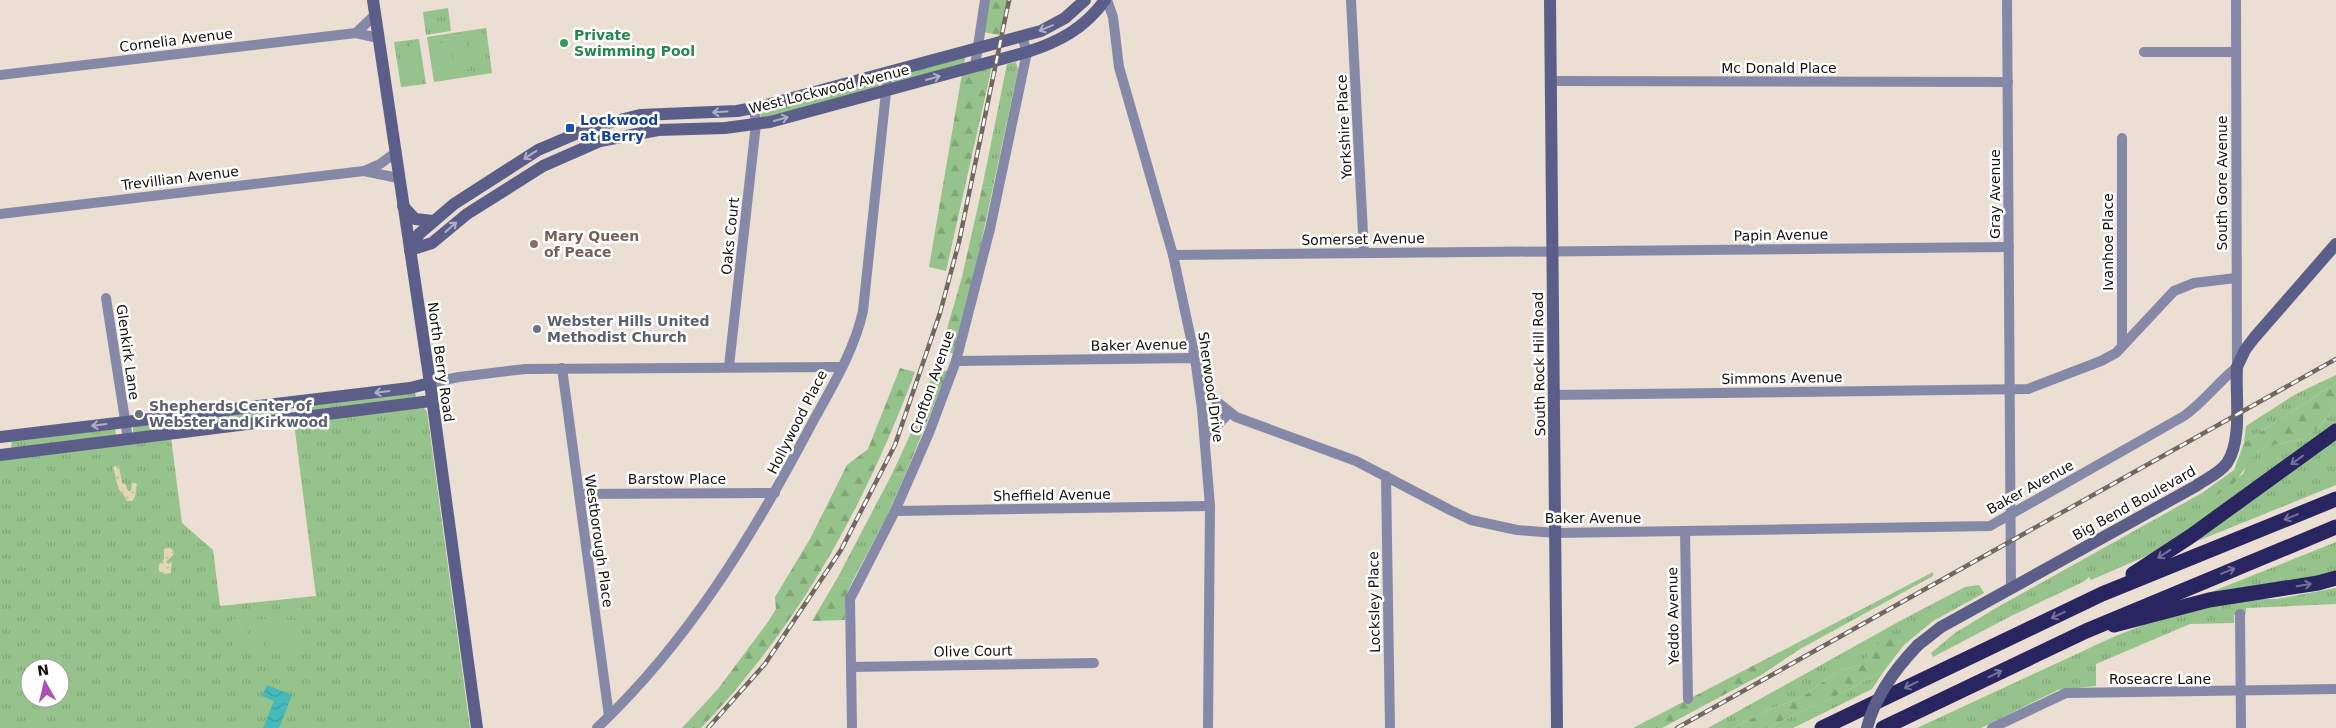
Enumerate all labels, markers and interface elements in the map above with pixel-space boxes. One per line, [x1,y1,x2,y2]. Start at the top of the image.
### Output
one-way arrow [1039,24,1054,34]
street label: Cornelia Avenue [118,25,234,55]
place label: Private Swimming Pool [574,27,695,59]
marker: Private Swimming Pool [558,37,570,49]
street label: Mc Donald Place [1721,60,1837,76]
street label: West Lockwood Avenue [747,61,911,117]
one-way arrow [925,72,941,82]
street label: Yorkshire Place [1333,74,1355,181]
one-way arrow [712,108,728,117]
place label: Lockwood at Berry [580,112,658,144]
one-way arrow [772,114,788,123]
street label: South Gore Avenue [2214,115,2230,251]
marker: Lockwood at Berry [564,122,576,134]
street label: Gray Avenue [1987,149,2003,239]
one-way arrow [524,151,538,161]
street label: Trevillian Avenue [119,163,240,193]
street label: Ivanhoe Place [2100,193,2116,291]
street label: Oaks Court [718,196,742,276]
one-way arrow [445,221,458,233]
street label: Papin Avenue [1734,226,1828,244]
place label: Mary Queen of Peace [544,228,639,260]
street label: Somerset Avenue [1301,230,1425,248]
marker: Mary Queen of Peace [528,238,540,250]
street label: South Rock Hill Road [1530,291,1548,437]
street label: North Berry Road [425,301,457,423]
street label: Glenkirk Lane [113,303,143,401]
place label: Webster Hills United Methodist Church [547,313,709,345]
marker: Webster Hills United Methodist Church [531,323,543,335]
street label: Crofton Avenue [907,328,957,436]
street label: Sherwood Drive [1195,331,1227,443]
street label: Baker Avenue [1091,336,1187,354]
street label: Hollywood Place [764,367,830,477]
street label: Simmons Avenue [1721,369,1843,387]
one-way arrow [374,387,390,397]
place label: Shepherds Center of Webster and Kirkwood [149,398,328,430]
marker: Shepherds Center of Webster and Kirkwood [133,408,145,420]
one-way arrow [91,420,107,430]
one-way arrow [2290,455,2304,465]
street label: Baker Avenue [1984,457,2076,517]
street label: Big Bend Boulevard [2070,463,2198,543]
street label: Barstow Place [628,471,726,487]
street label: Westborough Place [582,473,616,609]
street label: Sheffield Avenue [993,486,1111,504]
street label: Baker Avenue [1545,510,1641,526]
one-way arrow [2284,513,2299,522]
one-way arrow [2157,549,2171,559]
street label: Locksley Place [1365,551,1383,653]
one-way arrow [2220,566,2235,575]
street label: Yeddo Avenue [1664,567,1682,666]
one-way arrow [2296,580,2312,590]
one-way arrow [2051,610,2066,620]
street label: Olive Court [934,642,1013,660]
north arrow [20,658,70,708]
text: N [36,661,50,679]
one-way arrow [1987,669,2002,678]
street label: Roseacre Lane [2109,671,2211,687]
one-way arrow [1904,681,1919,690]

